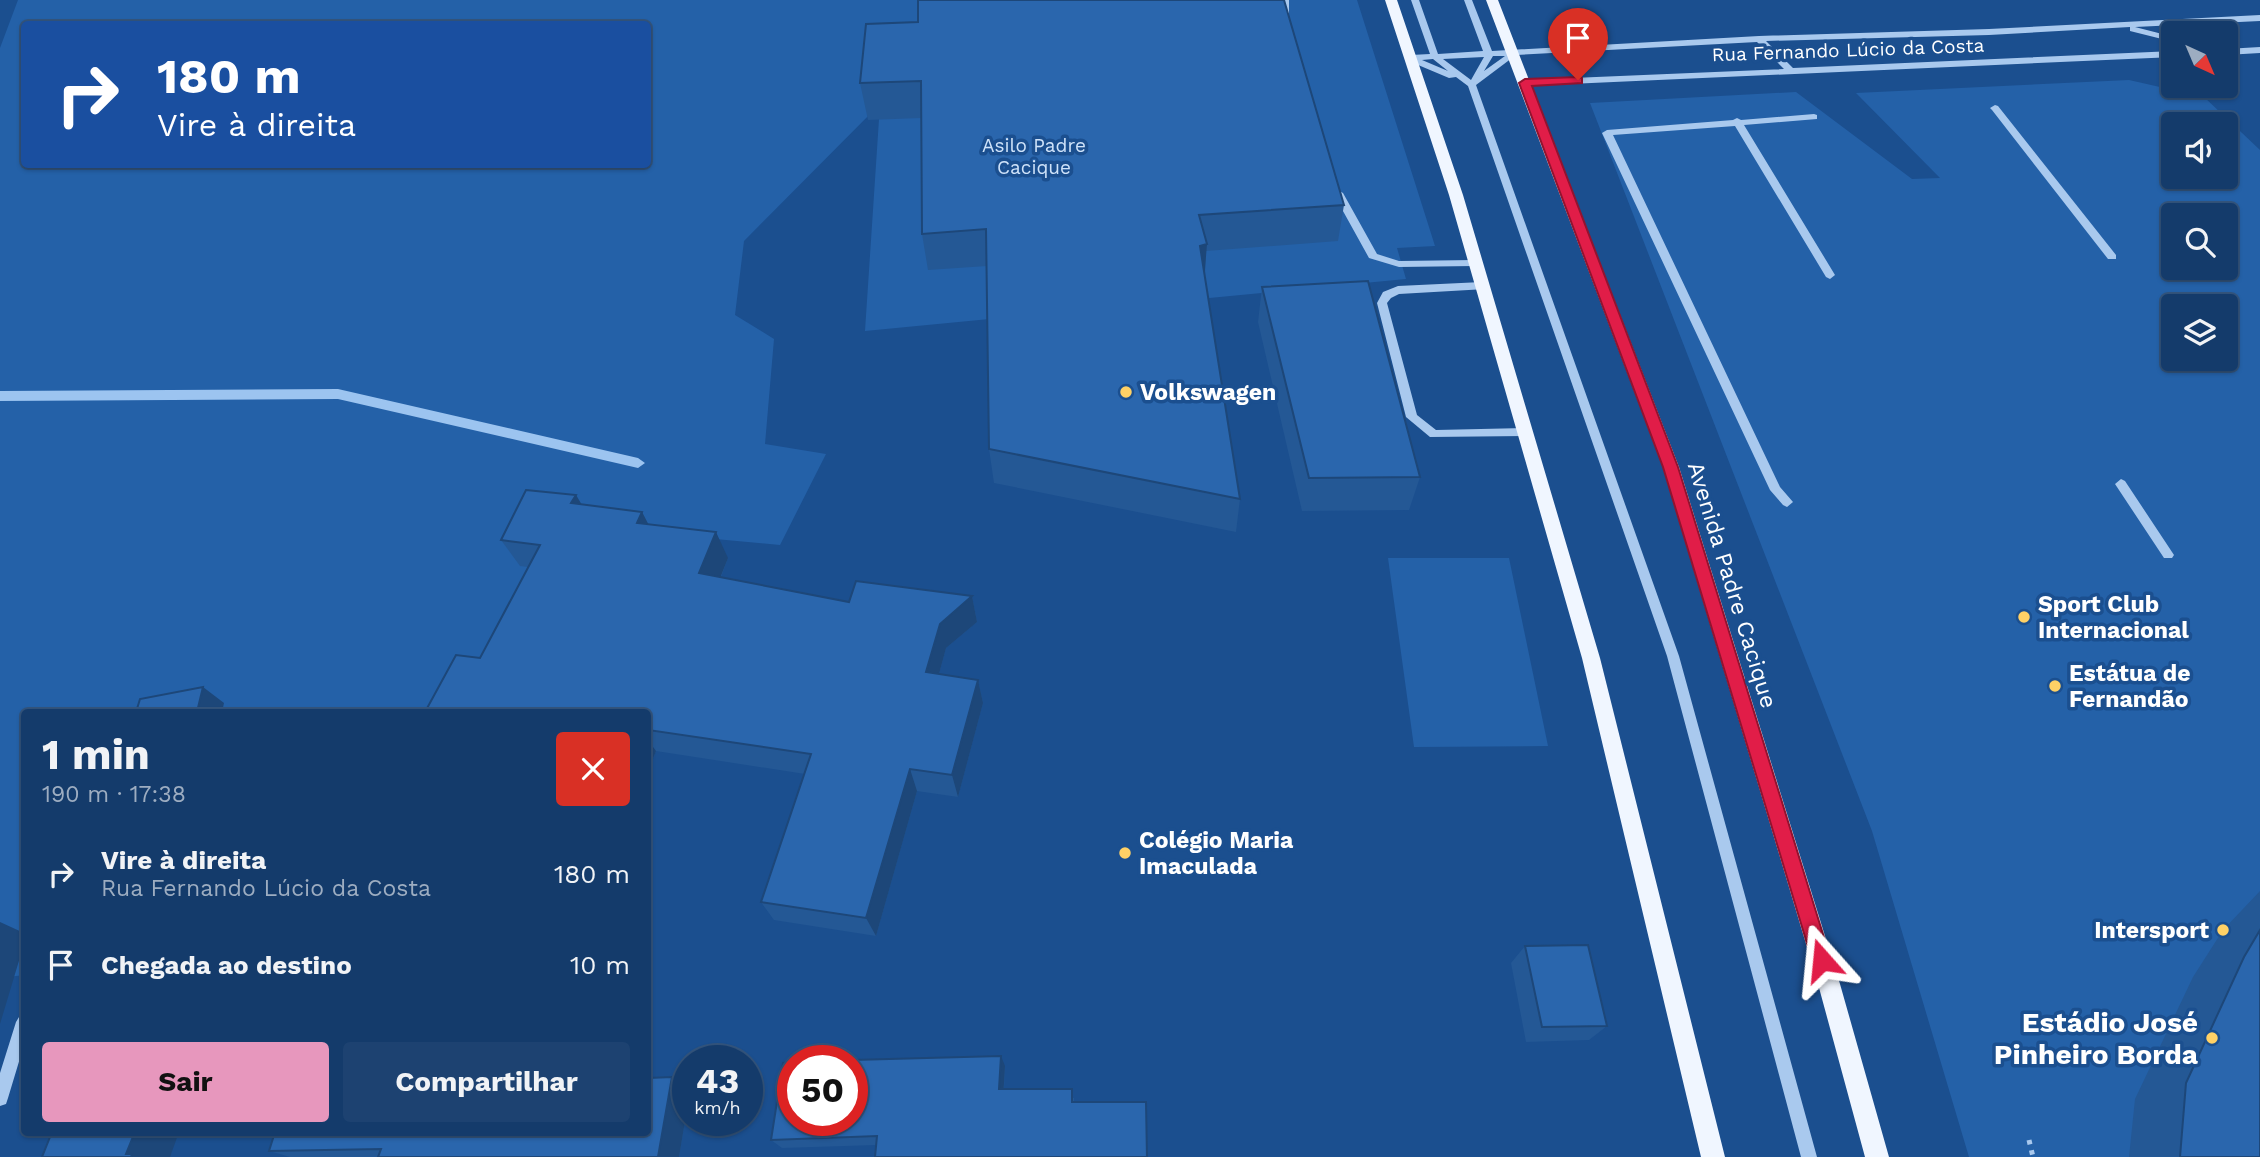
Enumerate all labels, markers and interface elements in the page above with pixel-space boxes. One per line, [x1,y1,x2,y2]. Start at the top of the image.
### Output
pin [1548,8,1608,80]
icon: arrive [1559,19,1597,57]
north arrow [2161,21,2238,98]
map controls [2161,21,2238,371]
street label: Rua Fernando Lúcio da Costa [1711,34,1985,66]
text: 180 m [157,47,301,105]
icon: right [42,49,133,140]
text: Vire à direita [157,106,356,144]
button: sound [2161,112,2238,189]
park label: Asilo Padre Cacique [982,134,1086,179]
button: search [2161,203,2238,280]
button: layers [2161,294,2238,371]
place label: Volkswagen [1140,379,1276,406]
marker: Volkswagen [1118,384,1134,400]
street label: Avenida Padre Cacique [1682,459,1782,711]
place label: Sport Club Internacional [2038,591,2189,644]
marker: Sport Club Internacional [2016,609,2032,625]
place label: Estátua de Fernandão [2069,660,2191,713]
marker: Estátua de Fernandão [2047,678,2063,694]
text: 1 min [42,730,150,779]
button: close [556,732,630,806]
text: 190 m · 17:38 [42,781,186,808]
place label: Colégio Maria Imaculada [1139,827,1294,880]
text: Vire à direita [101,845,266,875]
marker: Colégio Maria Imaculada [1117,845,1133,861]
icon: right [42,855,80,893]
text: 180 m [554,859,630,889]
text: Rua Fernando Lúcio da Costa [101,875,431,902]
place label: Intersport [2094,917,2209,944]
marker: Intersport [2215,922,2231,938]
position arrow [1785,923,1859,997]
icon: arrive [42,946,80,984]
text: Chegada ao destino [101,950,352,980]
text: 10 m [570,950,630,980]
place label: Estádio José Pinheiro Borda [1994,1006,2199,1071]
marker: Estádio José Pinheiro Borda [2204,1030,2220,1046]
button: Sair [42,1042,329,1122]
button: Compartilhar [343,1042,630,1122]
speed limit sign: 50 [777,1045,868,1136]
text: 43 [696,1060,739,1102]
text: km/h [694,1097,741,1118]

